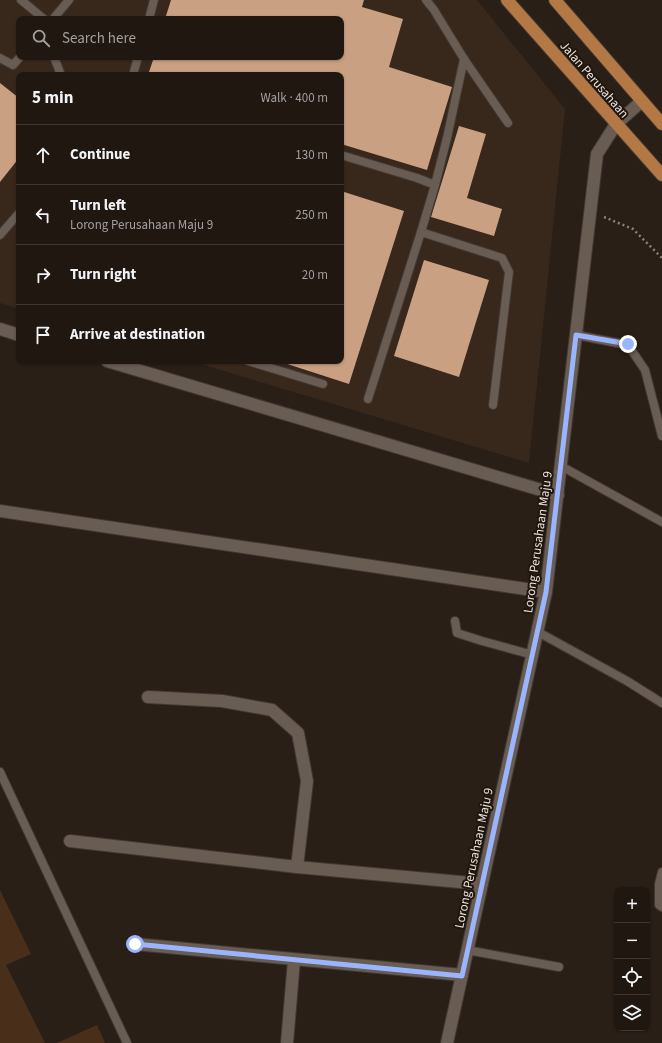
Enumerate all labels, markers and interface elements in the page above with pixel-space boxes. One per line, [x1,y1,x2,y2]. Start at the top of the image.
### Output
search box [16,16,344,60]
icon: search [30,27,52,49]
text: Search here [62,28,136,49]
street label: Jalan Perusahaan [556,37,633,122]
text: 5 min [32,86,73,110]
text: Walk · 400 m [260,89,328,107]
icon: ahead [32,144,54,166]
text: Continue [70,144,130,165]
text: 130 m [295,146,328,164]
text: Turn left [70,195,126,216]
icon: left [32,204,54,226]
text: 250 m [295,206,328,224]
text: Lorong Perusahaan Maju 9 [70,216,213,234]
icon: right [32,264,54,286]
text: Turn right [70,264,136,285]
text: 20 m [302,266,328,284]
icon: arrive [32,324,54,346]
text: Arrive at destination [70,324,205,345]
route end [619,335,637,353]
street label: Lorong Perusahaan Maju 9 [519,470,557,614]
street label: Lorong Perusahaan Maju 9 [450,786,498,930]
map controls [614,887,650,1031]
button: + [614,887,650,923]
button: − [614,923,650,959]
route start [126,935,144,953]
button: locate [614,959,650,995]
button: layers [614,995,650,1031]

